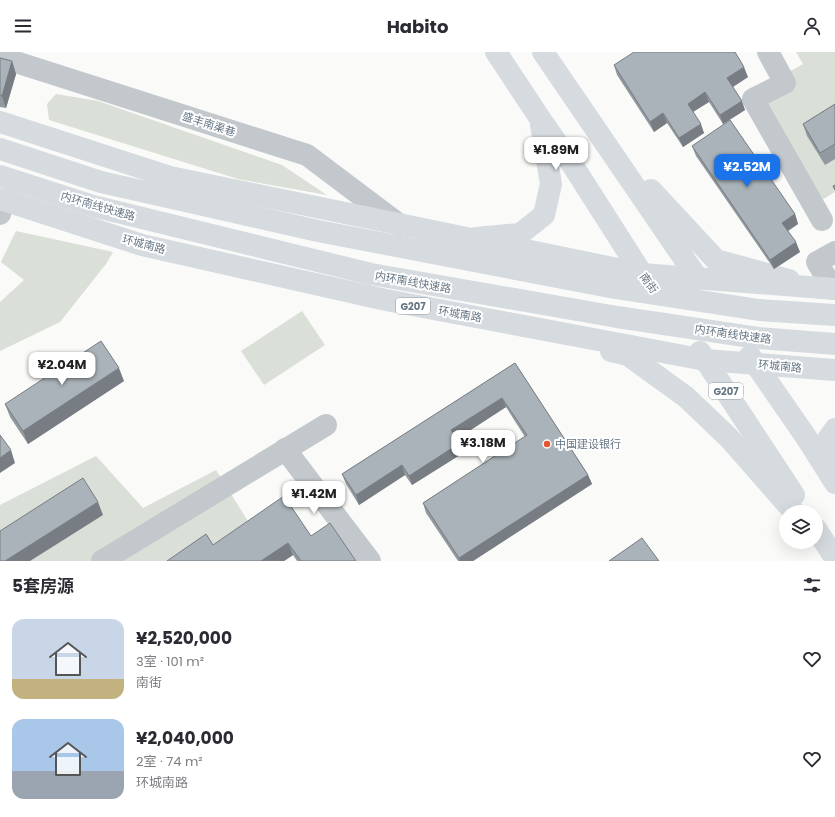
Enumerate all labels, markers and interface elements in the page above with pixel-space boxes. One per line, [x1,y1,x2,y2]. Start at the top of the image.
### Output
text: Habito [387,14,448,39]
icon: menu [12,15,34,37]
icon: person [801,15,823,37]
street label: 盛丰南渠巷 [180,108,238,140]
pin: ¥1.89M [523,137,589,171]
text: ¥1.89M [533,140,579,159]
pin: ¥2.52M [714,154,780,188]
text: ¥2.52M [723,157,771,176]
street label: 内环南线快速路 [59,188,137,224]
street label: 环城南路 [121,231,167,257]
street label: 内环南线快速路 [374,267,452,297]
street label: 南街 [636,269,662,297]
road number: G207 [396,298,430,314]
street label: 环城南路 [437,302,483,326]
street label: 内环南线快速路 [694,321,772,347]
pin: ¥2.04M [29,352,95,386]
text: ¥2.04M [37,355,87,374]
street label: 环城南路 [757,356,803,376]
road number: G207 [709,383,743,399]
pin: ¥3.18M [450,430,516,464]
text: ¥3.18M [460,433,506,452]
place label: 中国建设银行 [555,436,621,452]
marker: 中国建设银行 [542,439,552,449]
pin: ¥1.42M [281,481,347,515]
text: ¥1.42M [291,484,337,503]
map controls [779,505,823,549]
button: layers [779,505,823,549]
text: 5套房源 [12,574,74,598]
icon: filters [801,574,823,596]
text: ¥2,520,000 [136,626,232,650]
icon: home [44,635,92,683]
icon: heart [801,648,823,670]
text: 3室 · 101 m² [136,652,204,671]
text: 南街 [136,673,162,692]
text: ¥2,040,000 [136,726,234,750]
icon: home [44,735,92,783]
icon: heart [801,748,823,770]
text: 2室 · 74 m² [136,752,203,771]
text: 环城南路 [136,773,188,792]

